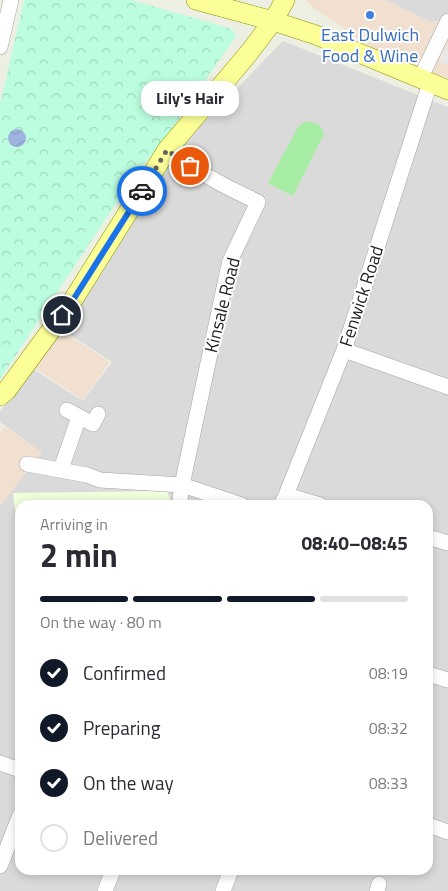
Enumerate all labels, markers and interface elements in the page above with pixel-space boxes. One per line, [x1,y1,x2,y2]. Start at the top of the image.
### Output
marker: East Dulwich Food & Wine [364,9,376,21]
place label: East Dulwich Food & Wine [321,21,419,69]
callout: Lily's Hair [141,81,239,116]
text: Lily's Hair [156,86,224,110]
pin [169,145,211,187]
icon: bag [176,152,204,180]
courier [117,166,167,216]
icon: car [128,177,156,205]
street label: Fenwick Road [332,242,390,350]
street label: Kinsale Road [197,254,247,356]
pin [41,294,83,336]
icon: home [48,301,76,329]
text: Arriving in [40,512,108,536]
text: 08:40–08:45 [301,528,408,557]
text: 2 min [40,531,118,579]
text: On the way · 80 m [40,610,162,634]
text: Confirmed [83,658,166,687]
icon: check [40,659,68,687]
text: 08:19 [369,661,408,685]
text: Preparing [83,713,160,742]
icon: check [40,714,68,742]
text: 08:32 [369,716,408,740]
text: On the way [83,768,174,797]
icon: check [40,769,68,797]
text: 08:33 [369,771,408,795]
text: Delivered [83,823,158,852]

